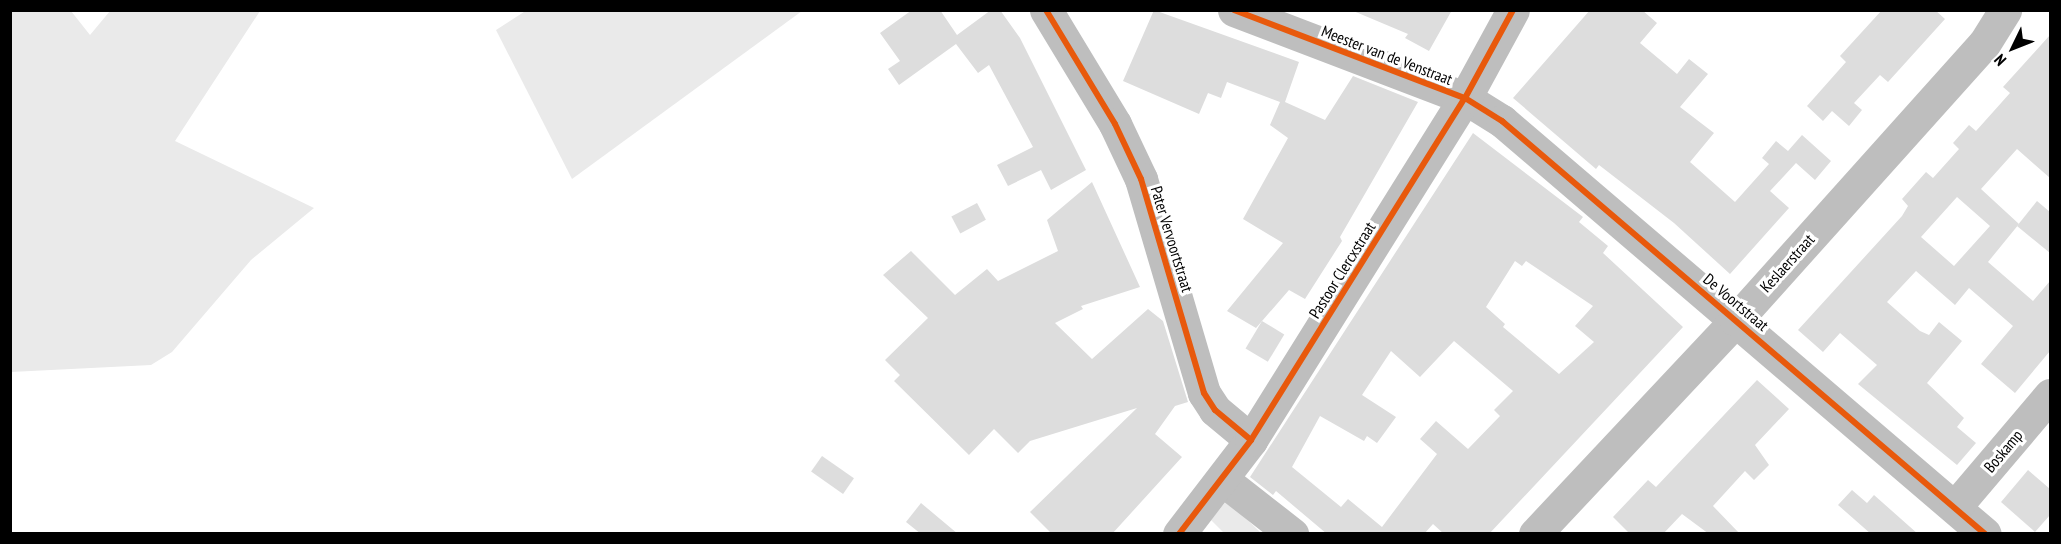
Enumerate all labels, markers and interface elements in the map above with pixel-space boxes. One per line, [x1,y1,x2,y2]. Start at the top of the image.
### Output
north arrow [1983,18,2043,78]
street label: Meester van de Venstraat [1319,21,1455,89]
text: N [1990,50,2010,70]
street label: Pater Vervoortstraat [1147,184,1197,294]
street label: Pastoor Clercxstraat [1305,218,1379,322]
street label: Keslaerstraat [1756,230,1818,296]
street label: De Voortstraat [1699,269,1773,335]
street label: Boskamp [1980,426,2026,476]

